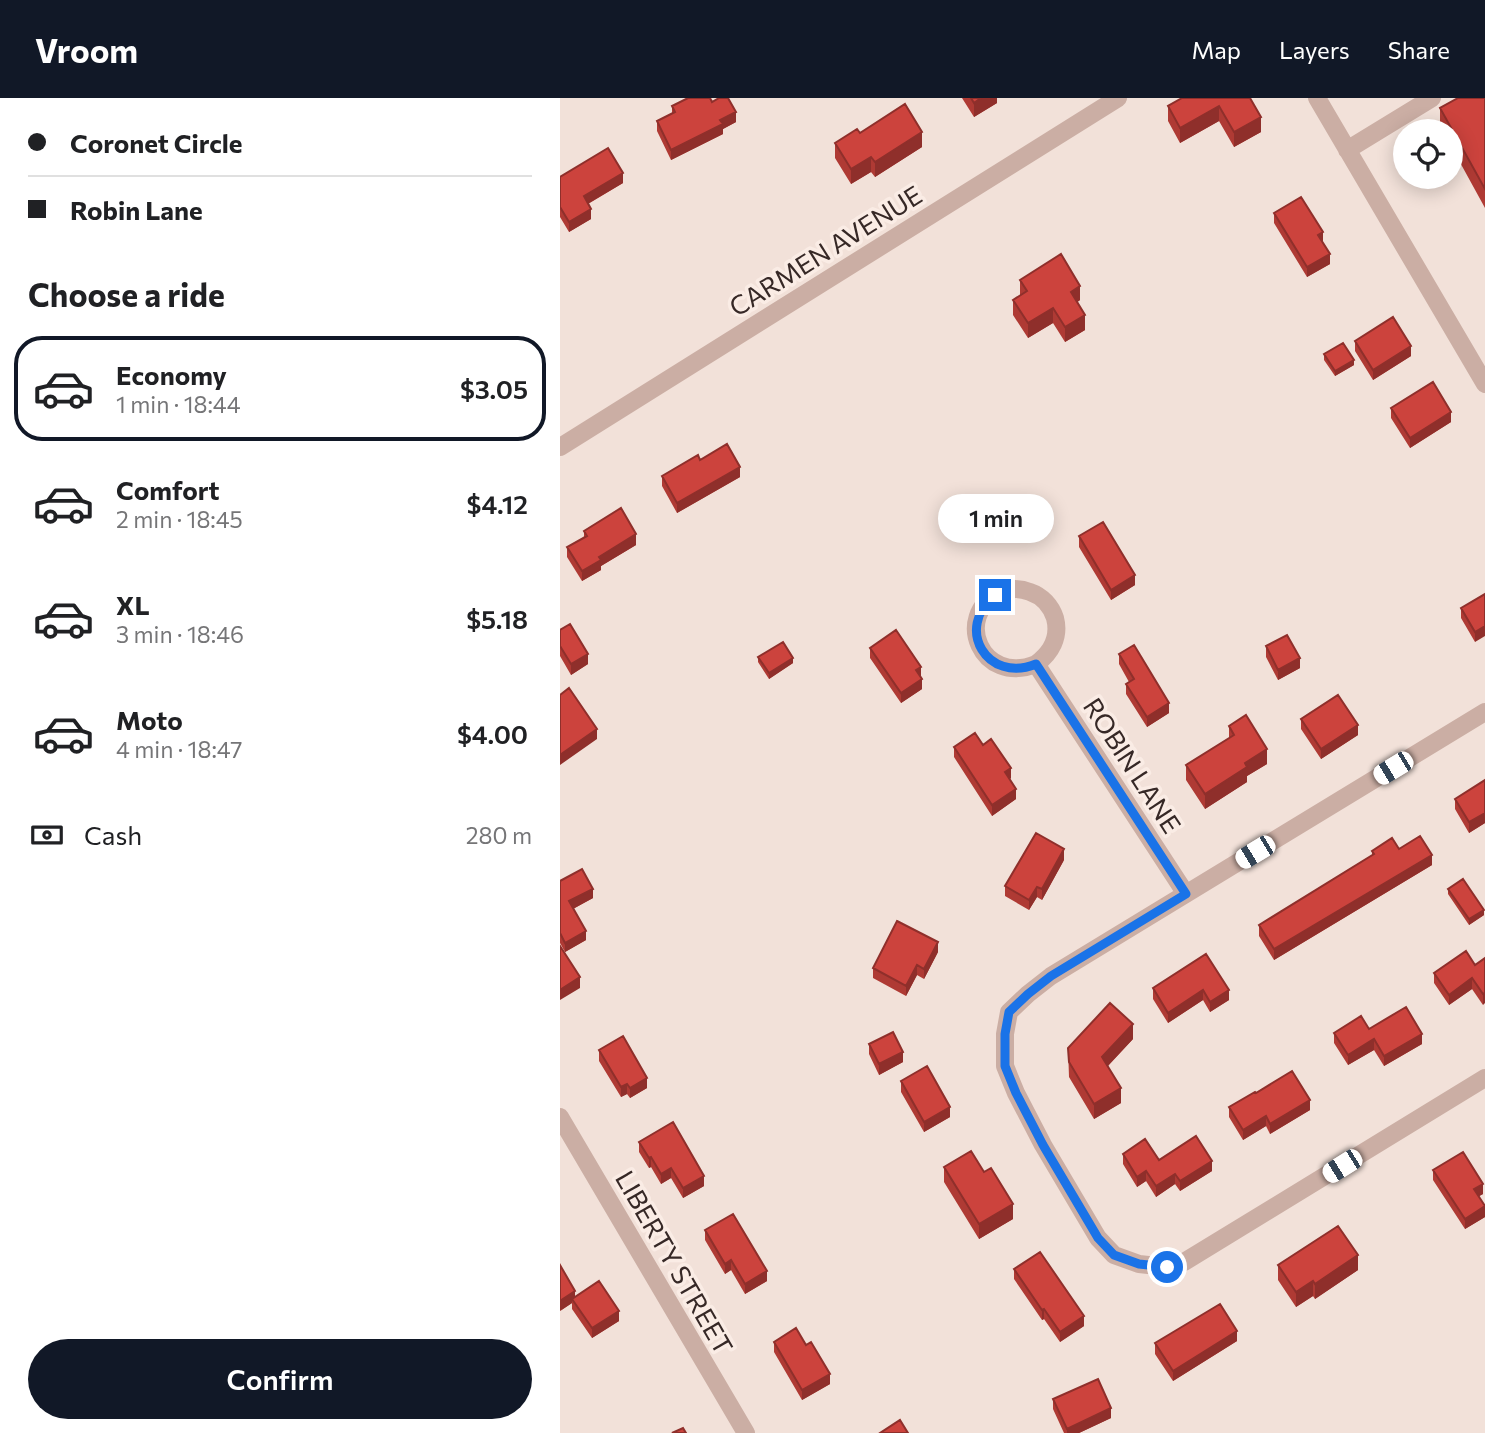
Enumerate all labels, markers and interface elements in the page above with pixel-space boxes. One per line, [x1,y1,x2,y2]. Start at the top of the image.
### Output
text: Vroom [35,29,138,70]
text: Map [1192,35,1241,64]
text: Layers [1279,35,1350,64]
text: Share [1388,35,1450,64]
map controls [1393,119,1463,189]
button: locate [1393,119,1463,189]
text: Coronet Circle [70,127,243,158]
street label: CARMEN AVENUE [723,178,927,322]
text: Robin Lane [70,194,203,225]
text: Choose a ride [28,274,225,314]
icon: car [32,357,95,420]
text: Economy [116,359,227,390]
text: $3.05 [460,373,528,404]
text: 1 min · 18:44 [116,390,240,418]
icon: car [32,472,95,535]
text: Comfort [116,474,219,505]
text: $4.12 [467,488,528,519]
callout: 1 min [937,494,1053,542]
text: 1 min [969,504,1023,532]
text: 2 min · 18:45 [116,505,243,533]
route end [979,579,1011,611]
icon: car [32,587,95,650]
text: XL [116,589,150,620]
text: $5.18 [466,603,528,634]
text: 3 min · 18:46 [116,620,244,648]
street label: ROBIN LANE [1078,692,1188,838]
icon: car [32,702,95,765]
text: Moto [116,704,183,735]
text: $4.00 [457,718,528,749]
text: 4 min · 18:47 [116,735,242,763]
car [1370,748,1417,788]
icon: cash [28,816,66,854]
text: Cash [84,819,142,850]
text: 280 m [466,821,532,849]
car [1232,832,1279,872]
car [1319,1146,1366,1186]
street label: LIBERTY STREET [610,1165,740,1359]
route start [1151,1251,1183,1283]
button: Confirm [28,1339,532,1419]

